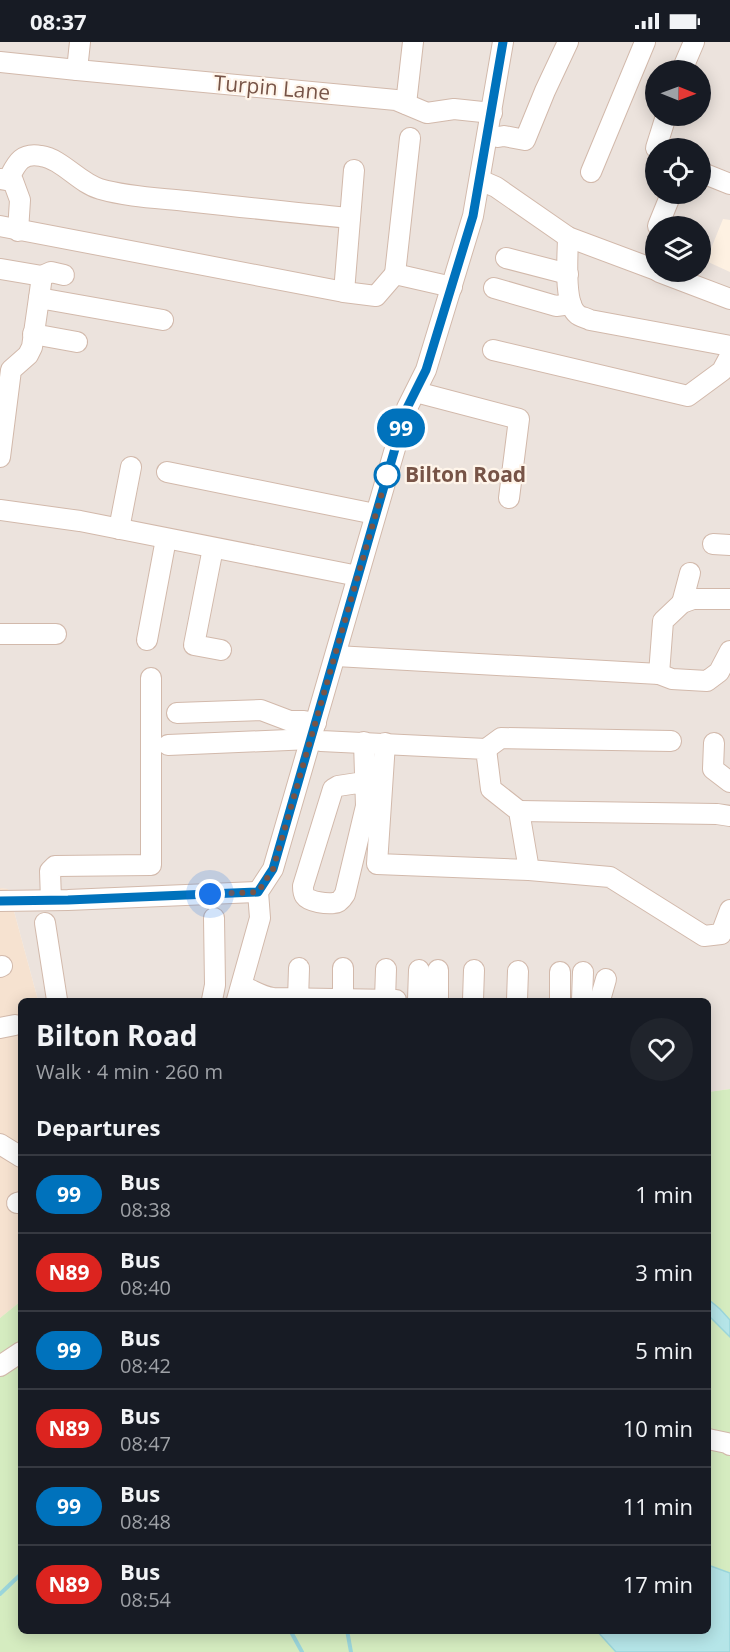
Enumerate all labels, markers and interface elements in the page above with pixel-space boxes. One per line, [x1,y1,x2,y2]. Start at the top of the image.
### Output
text: 08:37 [30,6,87,36]
north arrow [645,60,711,126]
map controls [645,60,711,282]
street label: Turpin Lane [213,68,331,106]
button: locate [645,138,711,204]
button: layers [645,216,711,282]
line badge: 99 [374,408,428,448]
text: 99 [389,414,413,442]
place label: Bilton Road [405,460,526,488]
marker: Bilton Road [374,462,400,488]
your location [195,879,225,909]
text: Bilton Road [36,1016,198,1054]
button: heart [630,1018,693,1081]
text: Walk · 4 min · 260 m [36,1058,223,1085]
text: Departures [36,1112,160,1142]
text: Bus [120,1166,160,1196]
text: 1 min [635,1179,693,1209]
text: 99 [57,1180,81,1208]
text: 08:38 [120,1196,171,1223]
text: Bus [120,1244,160,1274]
text: 3 min [635,1257,693,1287]
text: N89 [48,1258,90,1286]
text: 08:40 [120,1274,171,1301]
text: Bus [120,1322,160,1352]
text: 5 min [635,1335,693,1365]
text: 99 [57,1336,81,1364]
text: 08:42 [120,1352,171,1379]
text: Bus [120,1400,160,1430]
text: 10 min [623,1413,693,1443]
text: N89 [48,1414,90,1442]
text: 08:47 [120,1430,171,1457]
text: Bus [120,1478,160,1508]
text: 11 min [623,1491,693,1521]
text: 99 [57,1492,81,1520]
text: 08:48 [120,1508,171,1535]
text: Bus [120,1556,160,1586]
text: 17 min [623,1569,693,1599]
text: N89 [48,1570,90,1598]
text: 08:54 [120,1586,171,1613]

